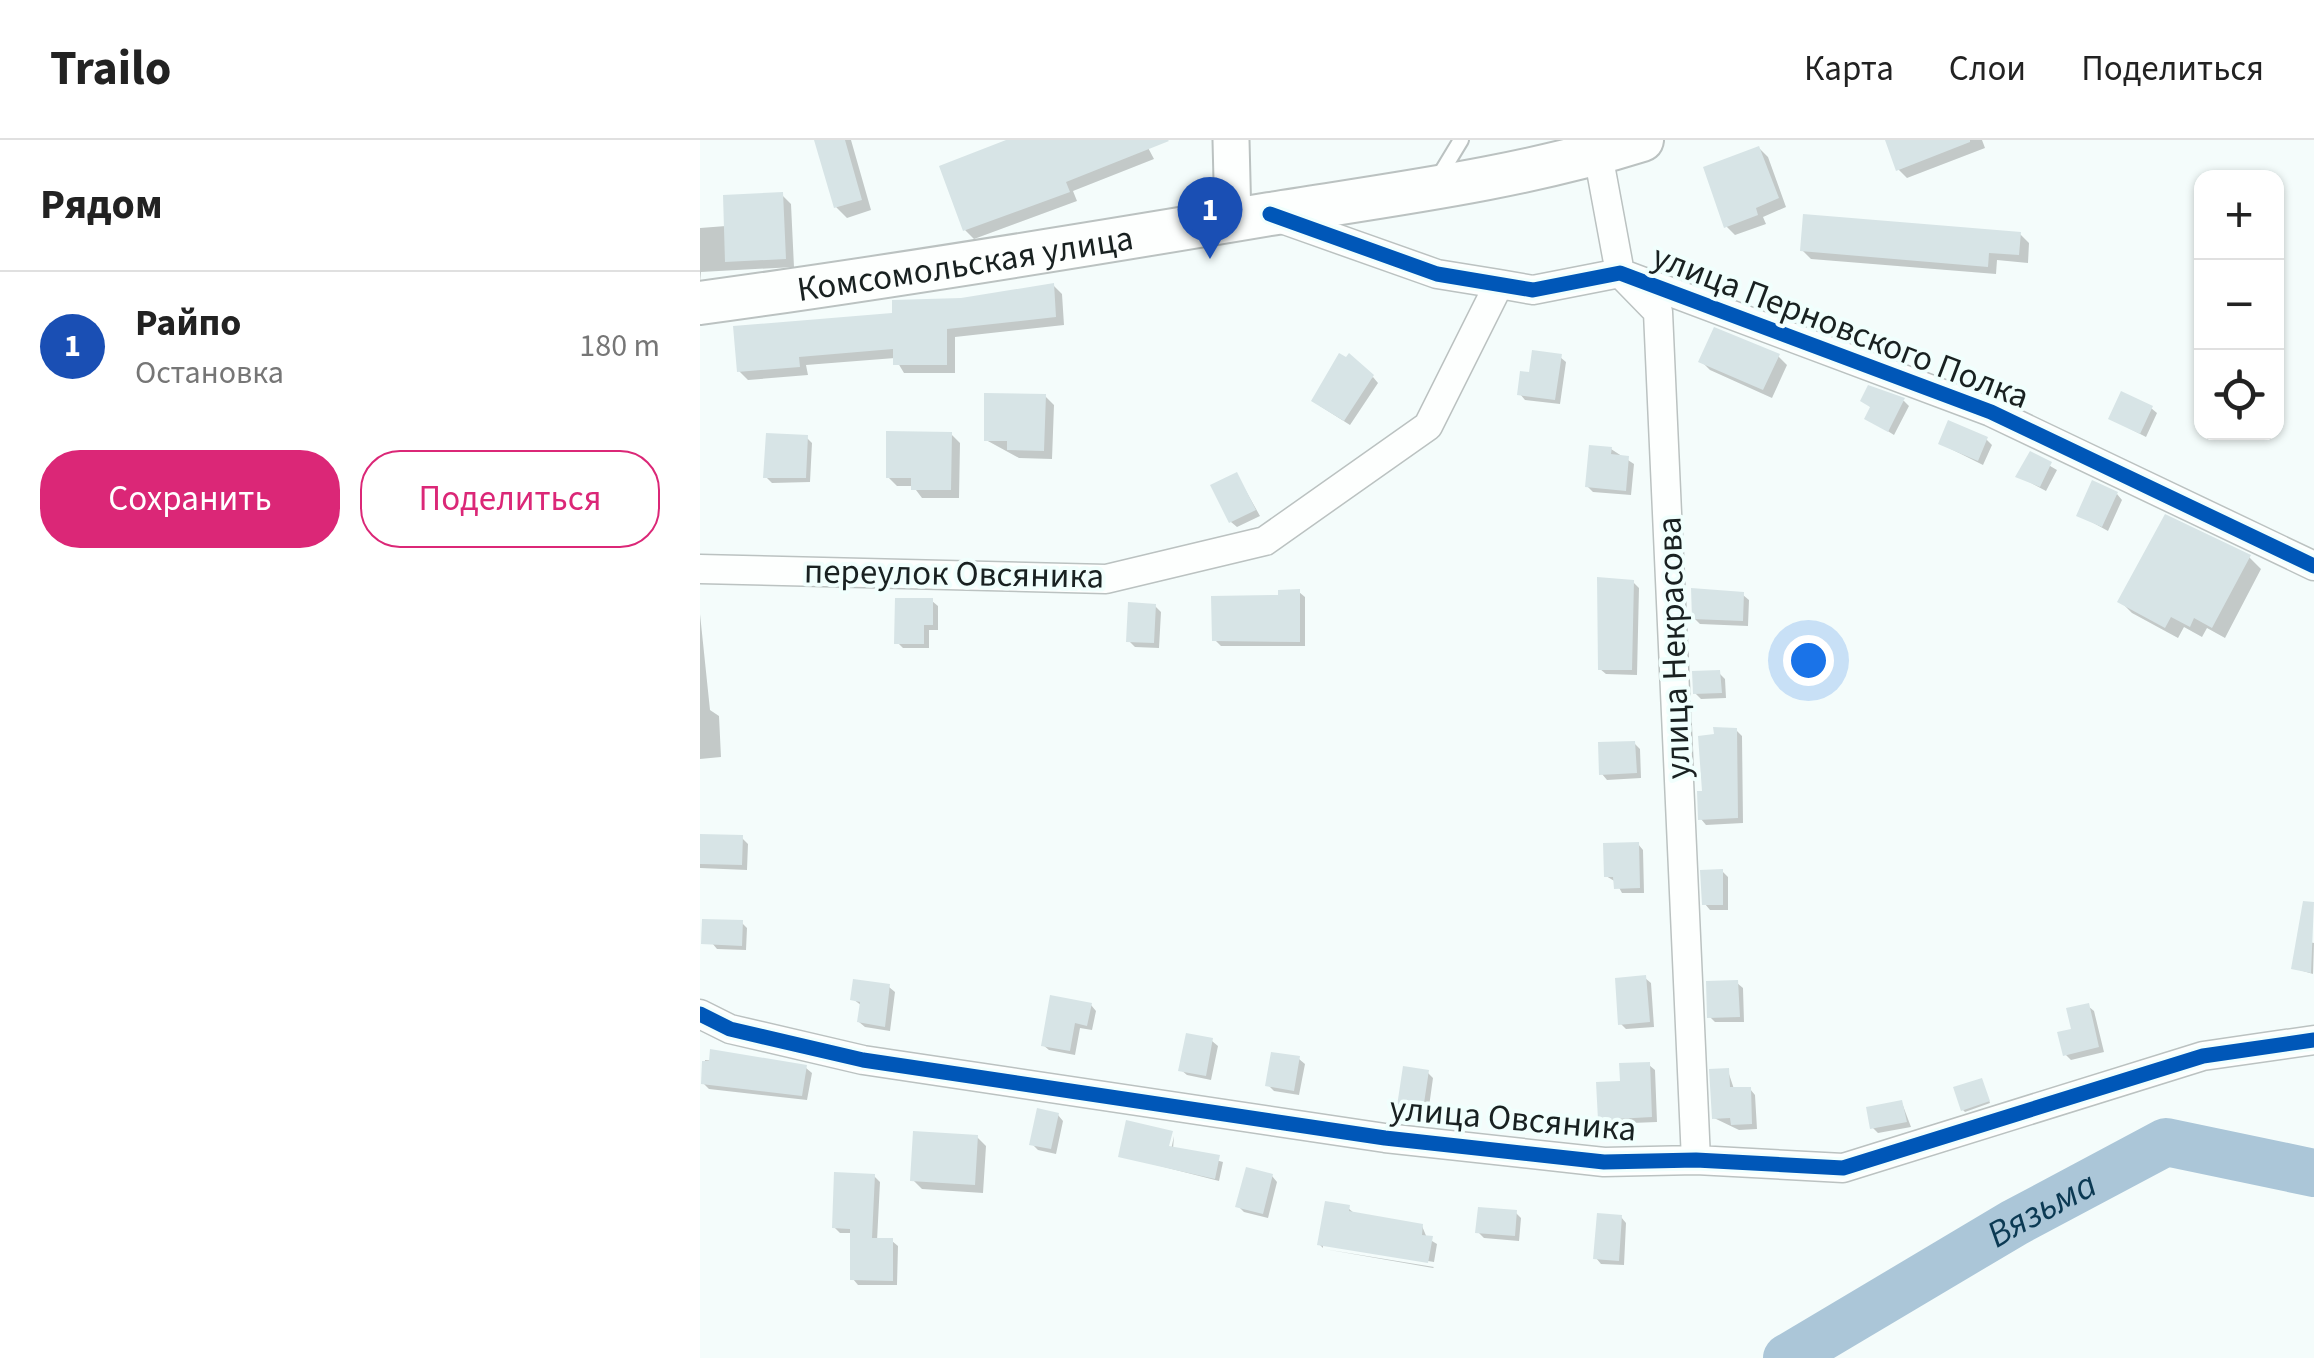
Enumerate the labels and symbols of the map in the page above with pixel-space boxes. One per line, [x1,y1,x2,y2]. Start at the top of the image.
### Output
pin: 1 [1178,176,1242,259]
street label: Комсомольская улица [794,213,1137,315]
street label: улица Перновского Полка [1645,232,2036,422]
street label: улица Некрасова [1644,516,1704,780]
street label: переулок Овсяника [803,546,1105,602]
your location [1783,635,1834,686]
street label: улица Овсяника [1387,1083,1638,1155]
water label: Вязьма [1976,1158,2107,1261]

